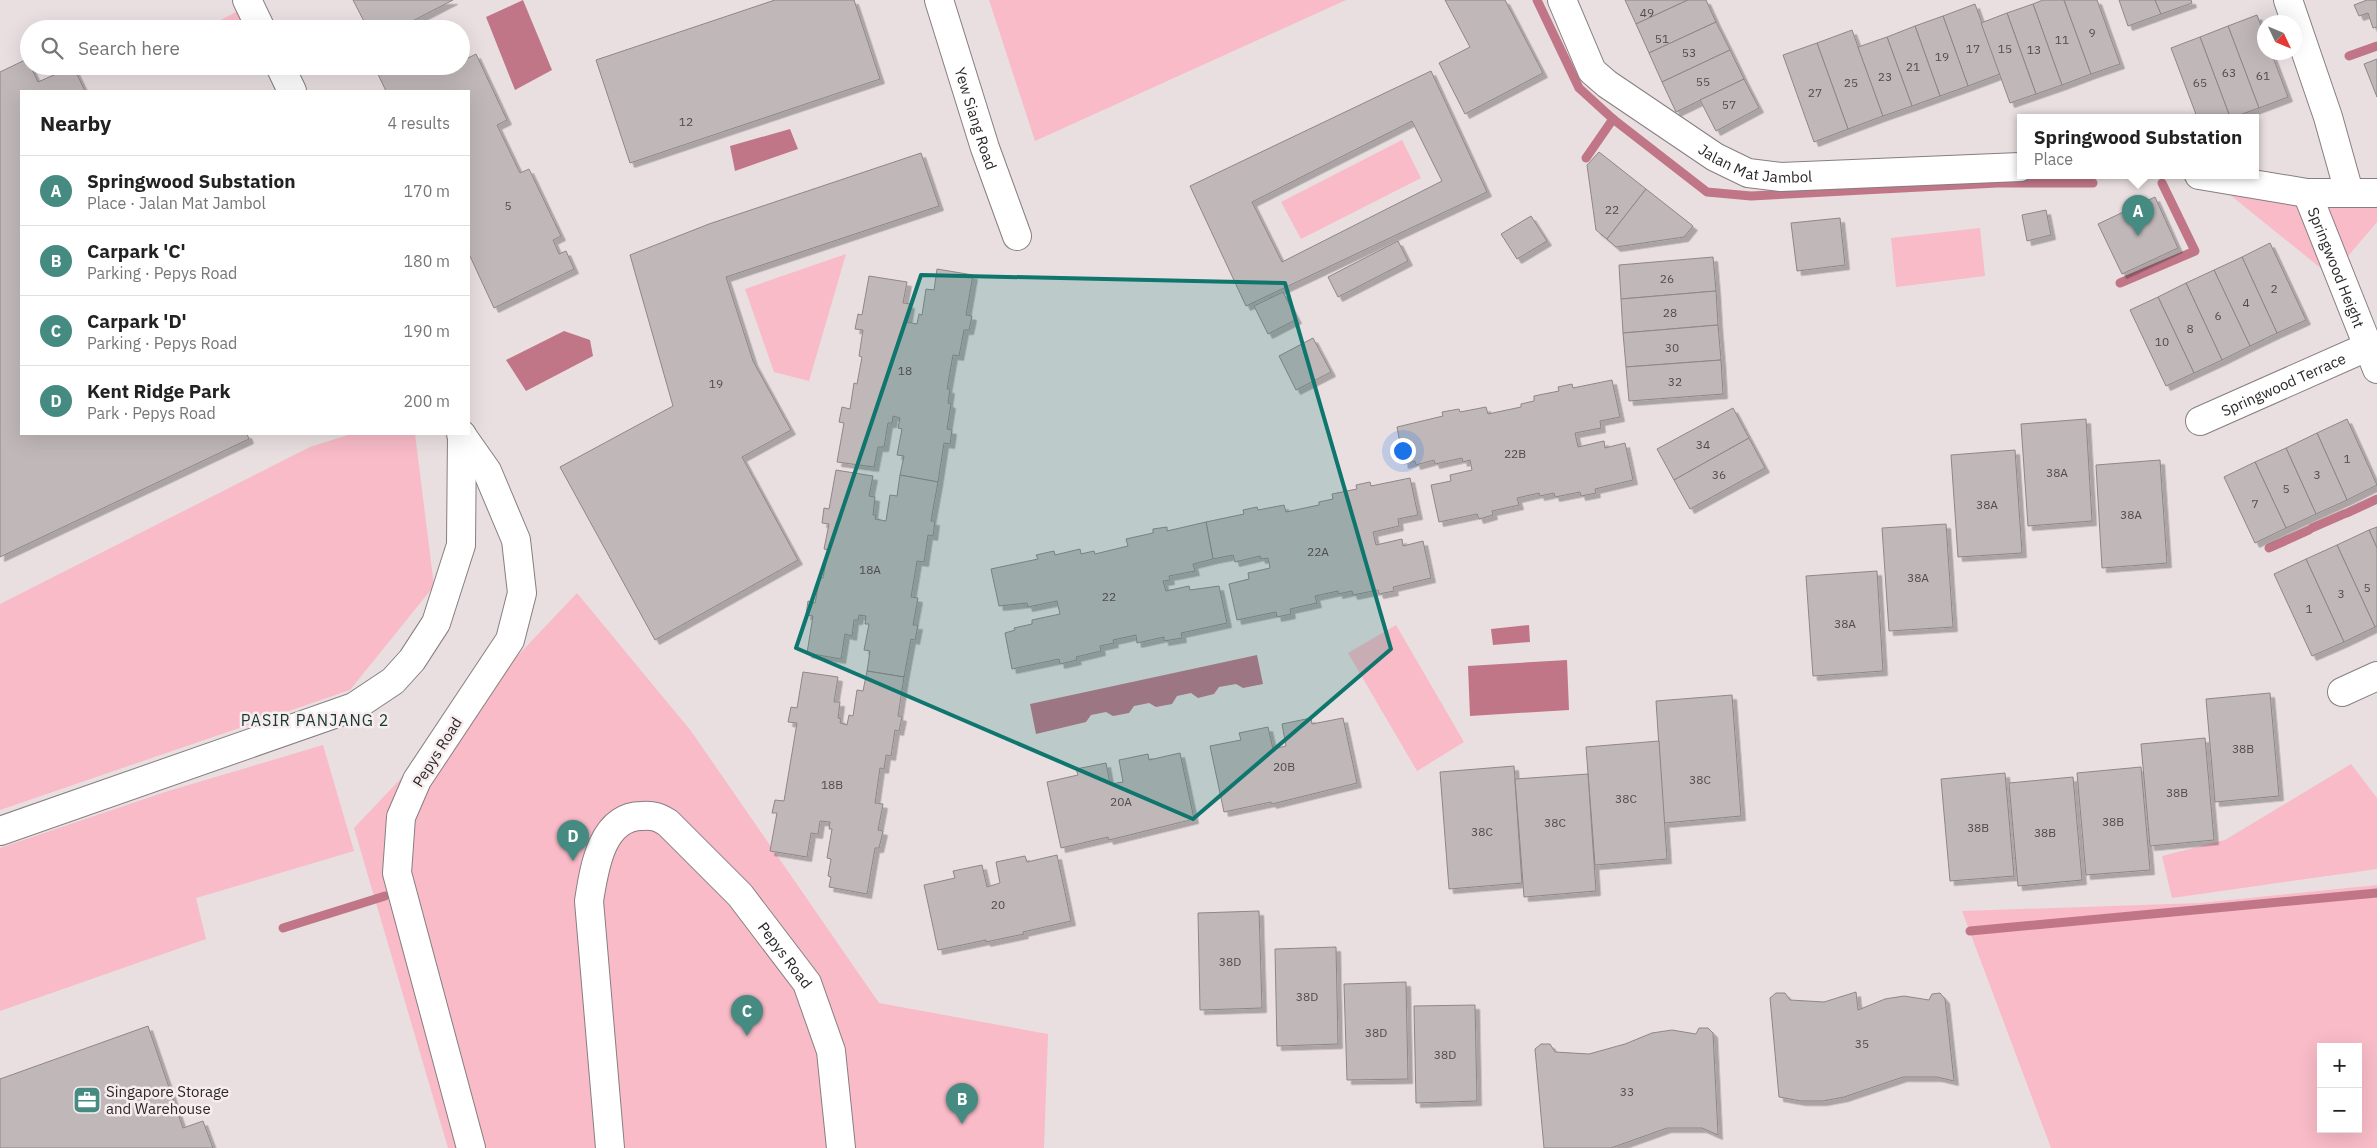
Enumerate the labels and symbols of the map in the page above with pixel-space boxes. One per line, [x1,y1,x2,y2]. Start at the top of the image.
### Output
house number: 49 [1640,5,1654,20]
north arrow [2257,15,2302,60]
house number: 9 [2088,25,2096,40]
house number: 51 [1655,31,1669,46]
house number: 11 [2055,32,2069,47]
house number: 17 [1966,41,1980,56]
house number: 15 [1998,41,2012,56]
house number: 13 [2027,42,2041,57]
house number: 53 [1682,45,1696,60]
house number: 19 [1935,49,1949,64]
house number: 21 [1906,59,1920,74]
street label: Yew Siang Road [951,65,1002,172]
house number: 63 [2222,65,2236,80]
house number: 61 [2256,68,2270,83]
house number: 23 [1878,69,1892,84]
house number: 55 [1696,74,1710,89]
house number: 25 [1844,75,1858,90]
house number: 65 [2193,75,2207,90]
house number: 27 [1808,85,1822,100]
house number: 57 [1722,97,1736,112]
house number: 12 [679,114,693,129]
street label: Jalan Mat Jambol [1695,139,1813,187]
pin: A [2122,195,2154,236]
house number: 5 [504,198,512,213]
house number: 22 [1605,202,1619,217]
street label: Springwood Height [2304,204,2369,330]
house number: 26 [1660,271,1674,286]
house number: 2 [2270,281,2278,296]
house number: 4 [2242,295,2250,310]
house number: 28 [1663,305,1677,320]
house number: 6 [2214,308,2222,323]
house number: 8 [2186,321,2194,336]
house number: 10 [2155,334,2169,349]
house number: 30 [1665,340,1679,355]
street label: Springwood Terrace [2218,348,2348,420]
house number: 18 [898,363,912,378]
house number: 32 [1668,374,1682,389]
house number: 19 [709,376,723,391]
house number: 34 [1696,437,1710,452]
your location [1390,438,1416,464]
house number: 22B [1504,446,1526,461]
house number: 1 [2343,451,2351,466]
house number: 38A [2046,465,2068,480]
house number: 36 [1712,467,1726,482]
house number: 3 [2313,467,2321,482]
house number: 5 [2282,481,2290,496]
house number: 7 [2251,496,2259,511]
house number: 38A [1976,497,1998,512]
house number: 38A [2120,507,2142,522]
house number: 22A [1307,544,1329,559]
house number: 18A [859,562,881,577]
house number: 38A [1907,570,1929,585]
house number: 5 [2363,580,2371,595]
house number: 3 [2337,586,2345,601]
house number: 22 [1102,589,1116,604]
house number: 1 [2305,601,2313,616]
house number: 38A [1834,616,1856,631]
district label: PASIR PANJANG 2 [241,710,389,730]
street label: Pepys Road [408,714,466,790]
house number: 38B [2232,741,2254,756]
house number: 20B [1273,759,1295,774]
house number: 38C [1689,772,1711,787]
house number: 18B [821,777,843,792]
house number: 38B [2166,785,2188,800]
house number: 38C [1615,791,1637,806]
house number: 20A [1110,794,1132,809]
house number: 38B [2102,814,2124,829]
house number: 38C [1544,815,1566,830]
pin: D [557,820,589,861]
house number: 38B [1967,820,1989,835]
house number: 38C [1471,824,1493,839]
house number: 38B [2034,825,2056,840]
house number: 20 [991,897,1005,912]
street label: Pepys Road [754,918,817,992]
house number: 38D [1219,954,1241,969]
house number: 38D [1296,989,1318,1004]
pin: C [731,995,763,1036]
house number: 38D [1365,1025,1387,1040]
house number: 35 [1855,1036,1869,1051]
house number: 38D [1434,1047,1456,1062]
place label: Singapore Storage and Warehouse [106,1082,229,1118]
pin: B [946,1083,978,1124]
house number: 33 [1620,1084,1634,1099]
office icon: Singapore Storage and Warehouse [72,1085,102,1115]

